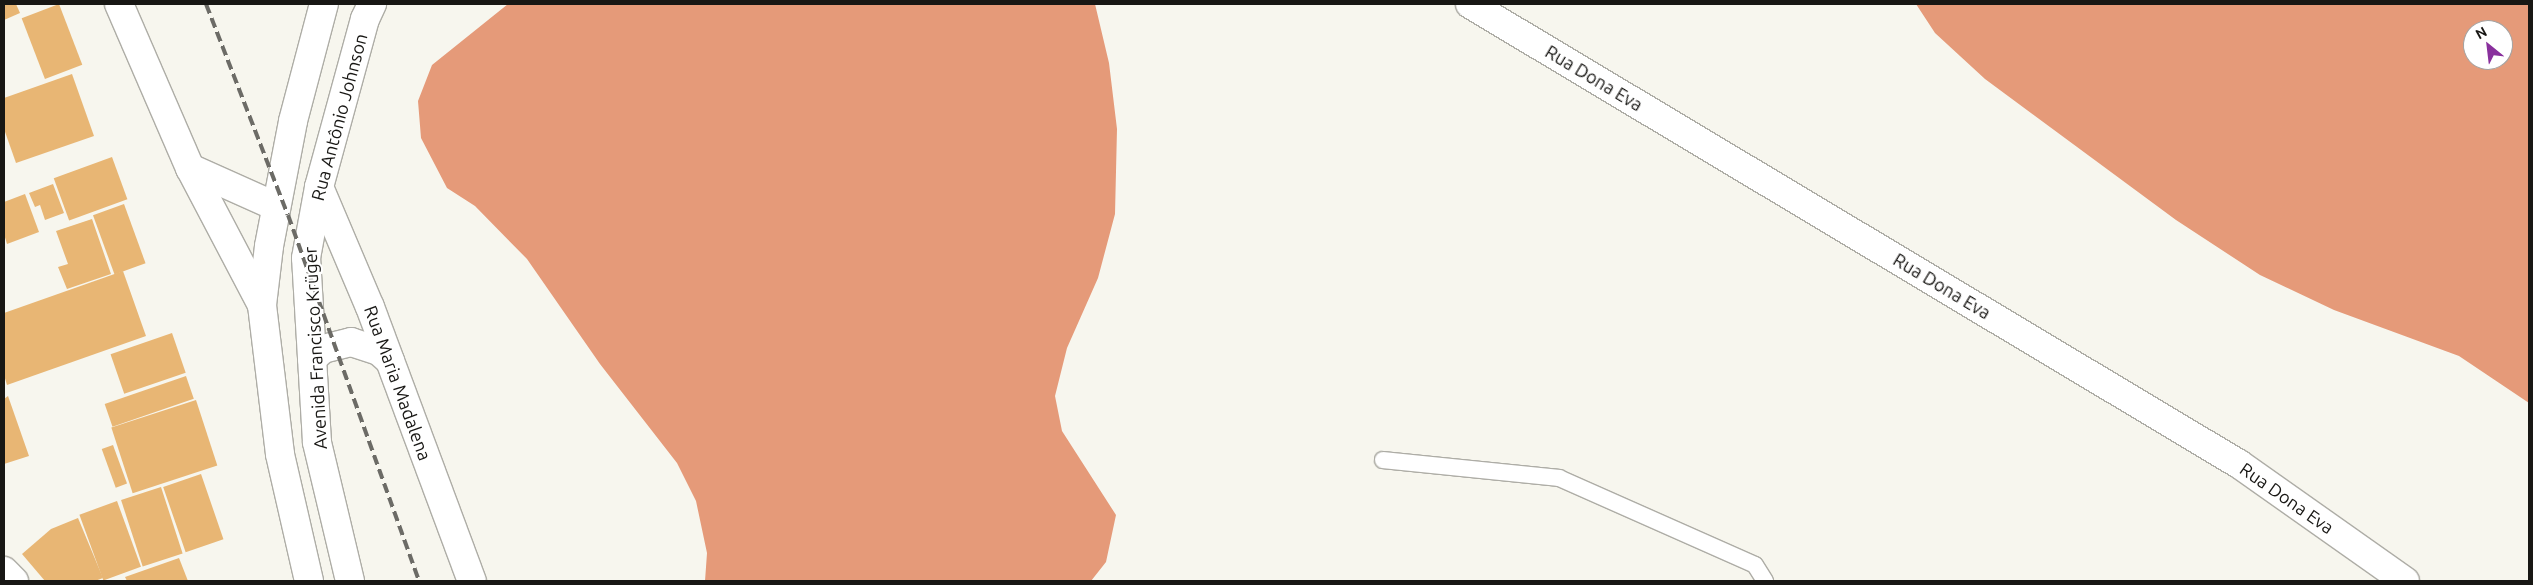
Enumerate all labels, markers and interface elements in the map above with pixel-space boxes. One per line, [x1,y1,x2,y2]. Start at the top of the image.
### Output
north arrow [2463,20,2513,70]
text: N [2473,23,2490,42]
street label: Rua Antônio Johnson [306,31,372,203]
street label: Rua Dona Eva [1541,41,1647,115]
street label: Avenida Francisco Krüger [299,246,331,450]
street label: Rua Dona Eva [1889,249,1995,323]
street label: Rua Maria Madalena [360,303,436,463]
street label: Rua Dona Eva [2236,458,2338,538]

